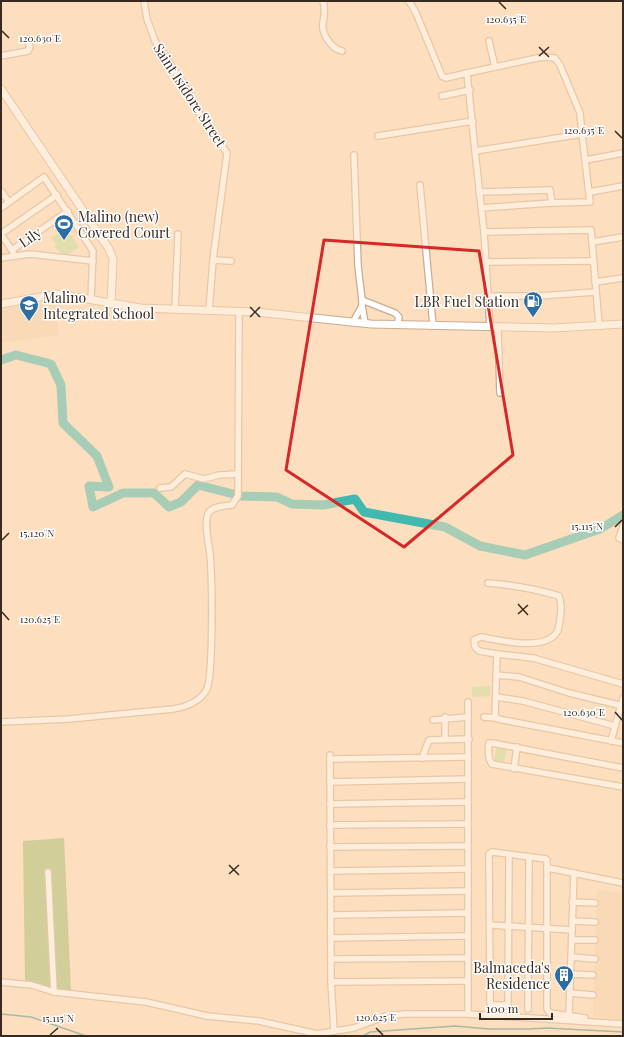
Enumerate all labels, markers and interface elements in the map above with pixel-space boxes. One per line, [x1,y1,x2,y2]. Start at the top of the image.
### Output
text: 120.635°E [486,12,526,26]
text: 120.630°E [19,31,61,45]
street label: Saint Isidore Street [149,39,231,151]
text: 120.635°E [564,123,604,137]
place label: Malino (new) Covered Court [78,207,171,242]
sports icon: Malino (new) Covered Court [53,213,75,241]
street label: Lily [15,223,45,251]
place label: Malino Integrated School [43,288,154,323]
fuel station icon: LBR Fuel Station [522,290,544,318]
place label: LBR Fuel Station [415,292,520,311]
school or university icon: Malino Integrated School [18,294,40,322]
text: 15.115°N [571,519,603,533]
text: 15.120°N [20,526,54,540]
text: 120.625°E [20,612,60,626]
text: 120.630°E [563,705,605,719]
place label: Balmaceda's Residence [473,958,550,993]
building icon: Balmaceda's Residence [553,964,575,992]
scale bar [480,995,552,1021]
text: 100 m [486,1000,519,1016]
text: 120.625°E [356,1010,396,1024]
text: 15.115°N [42,1011,74,1025]

